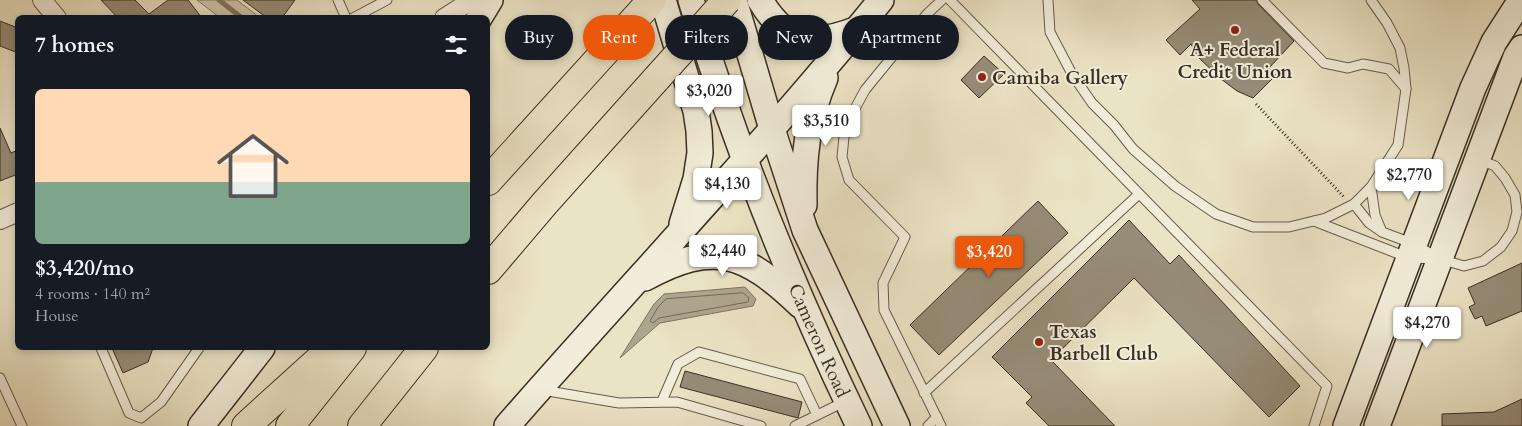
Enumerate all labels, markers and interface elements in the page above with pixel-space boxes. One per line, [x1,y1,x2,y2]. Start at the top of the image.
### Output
chip: Buy [505,15,573,60]
chip: Rent [583,15,655,60]
chip: Filters [665,15,748,60]
chip: New [758,15,832,60]
chip: Apartment [842,15,959,60]
marker: A+ Federal Credit Union [1229,24,1241,36]
text: 7 homes [35,31,114,60]
icon: filters [442,31,470,59]
place label: A+ Federal Credit Union [1178,37,1293,85]
place label: Camiba Gallery [992,65,1128,91]
marker: Camiba Gallery [976,71,988,83]
pin: $3,020 [668,74,750,117]
text: $3,020 [686,80,732,102]
pin: $3,510 [785,104,867,147]
text: $3,510 [803,110,849,132]
icon: home [208,121,298,211]
pin: $2,770 [1368,158,1450,201]
text: $2,770 [1386,164,1432,186]
pin: $4,130 [686,168,768,210]
text: $4,130 [704,173,750,195]
pin: $2,440 [682,234,764,277]
pin: $3,420 [948,236,1030,278]
text: $2,440 [700,240,746,262]
text: $3,420 [966,241,1012,263]
text: $3,420/mo [35,254,134,283]
street label: Cameron Road [782,280,856,402]
text: 4 rooms · 140 m² [35,283,150,305]
text: House [35,305,78,327]
pin: $4,270 [1386,306,1468,349]
text: $4,270 [1404,312,1450,334]
place label: Texas Barbell Club [1049,319,1158,367]
marker: Texas Barbell Club [1033,336,1045,348]

